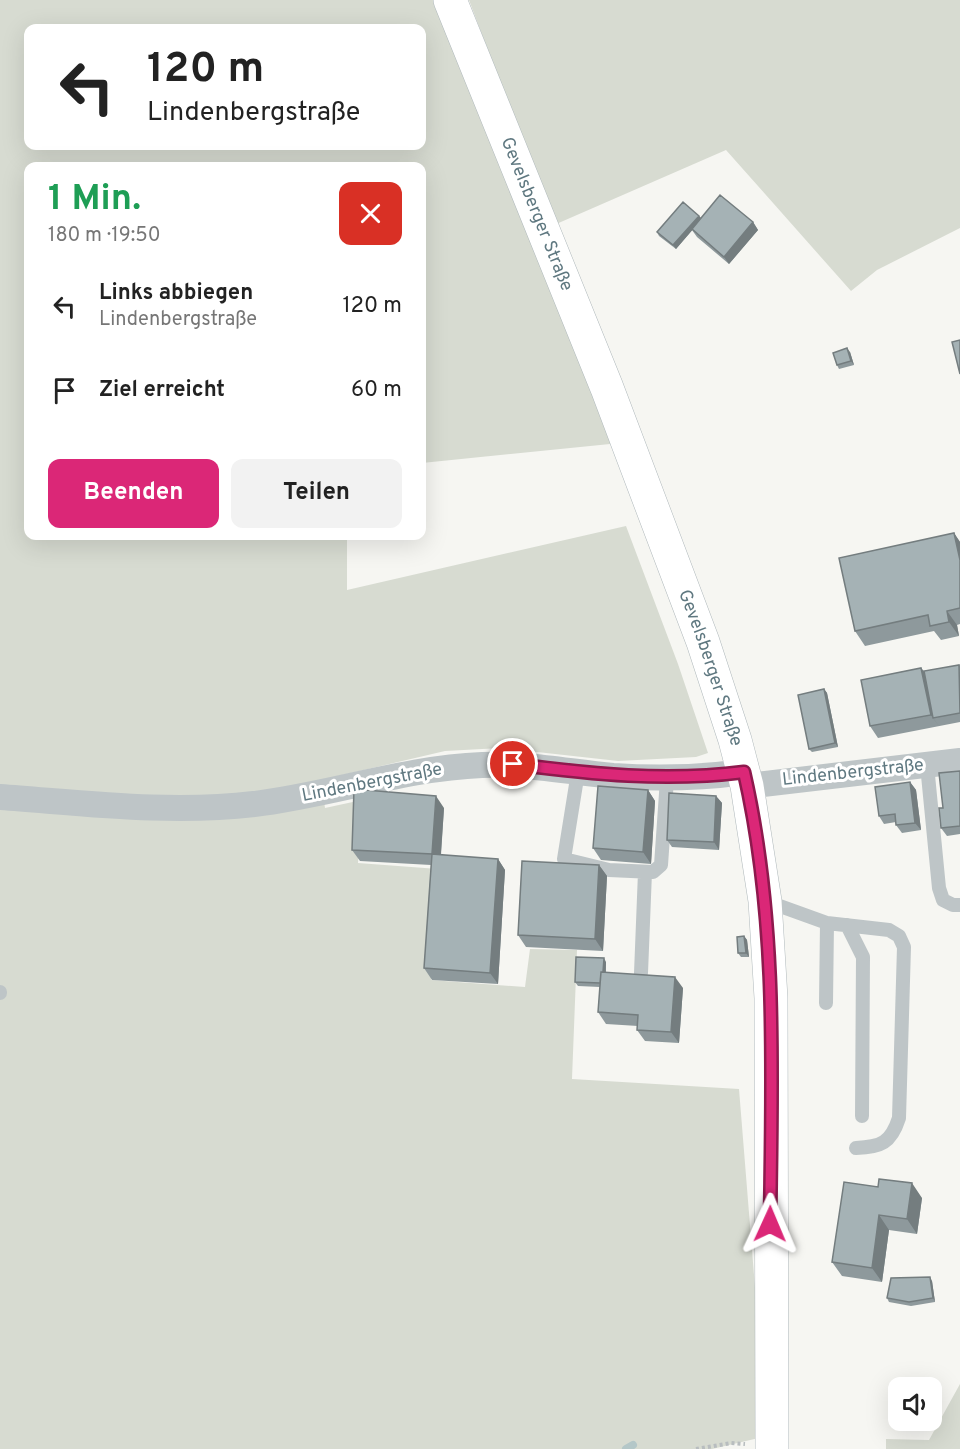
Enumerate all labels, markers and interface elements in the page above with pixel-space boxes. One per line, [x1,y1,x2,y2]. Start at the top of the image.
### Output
text: 120 m [147,44,264,97]
icon: left [48,48,126,126]
text: Lindenbergstraße [147,96,360,130]
street label: Gevelsberger Straße [495,134,578,295]
text: 1 Min. [48,177,141,223]
button: close [339,182,402,245]
text: 180 m · 19:50 [48,223,160,249]
text: Links abbiegen [99,280,253,307]
icon: left [48,290,81,323]
text: 120 m [342,293,402,320]
text: Lindenbergstraße [99,307,257,333]
icon: arrive [48,374,81,407]
text: Ziel erreicht [99,377,225,404]
text: 60 m [351,377,402,404]
button: Beenden [48,459,219,528]
button: Teilen [231,459,402,528]
street label: Gevelsberger Straße [673,586,748,749]
pin [487,738,538,789]
icon: arrive [496,747,529,780]
street label: Lindenbergstraße [781,754,925,792]
street label: Lindenbergstraße [300,758,444,808]
position arrow [738,1192,802,1256]
map controls [888,1377,942,1431]
button: sound [888,1377,942,1431]

